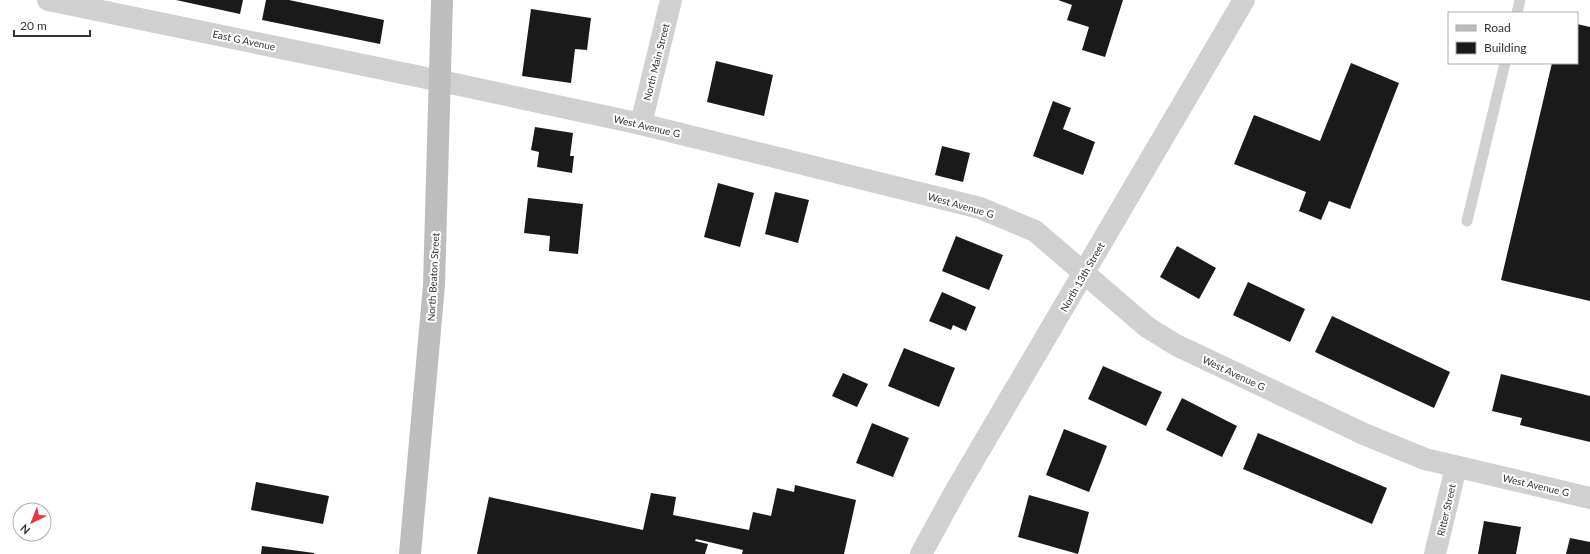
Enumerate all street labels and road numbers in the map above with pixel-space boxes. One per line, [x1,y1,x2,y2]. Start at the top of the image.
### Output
street label: North Main Street [641,22,672,102]
street label: East G Avenue [212,27,276,53]
street label: West Avenue G [612,112,682,140]
street label: West Avenue G [927,190,995,220]
street label: North Beaton Street [425,232,441,322]
street label: North 13th Street [1057,240,1107,314]
street label: West Avenue G [1201,353,1267,393]
street label: West Avenue G [1501,471,1571,499]
street label: Ritter Street [1434,482,1458,537]

